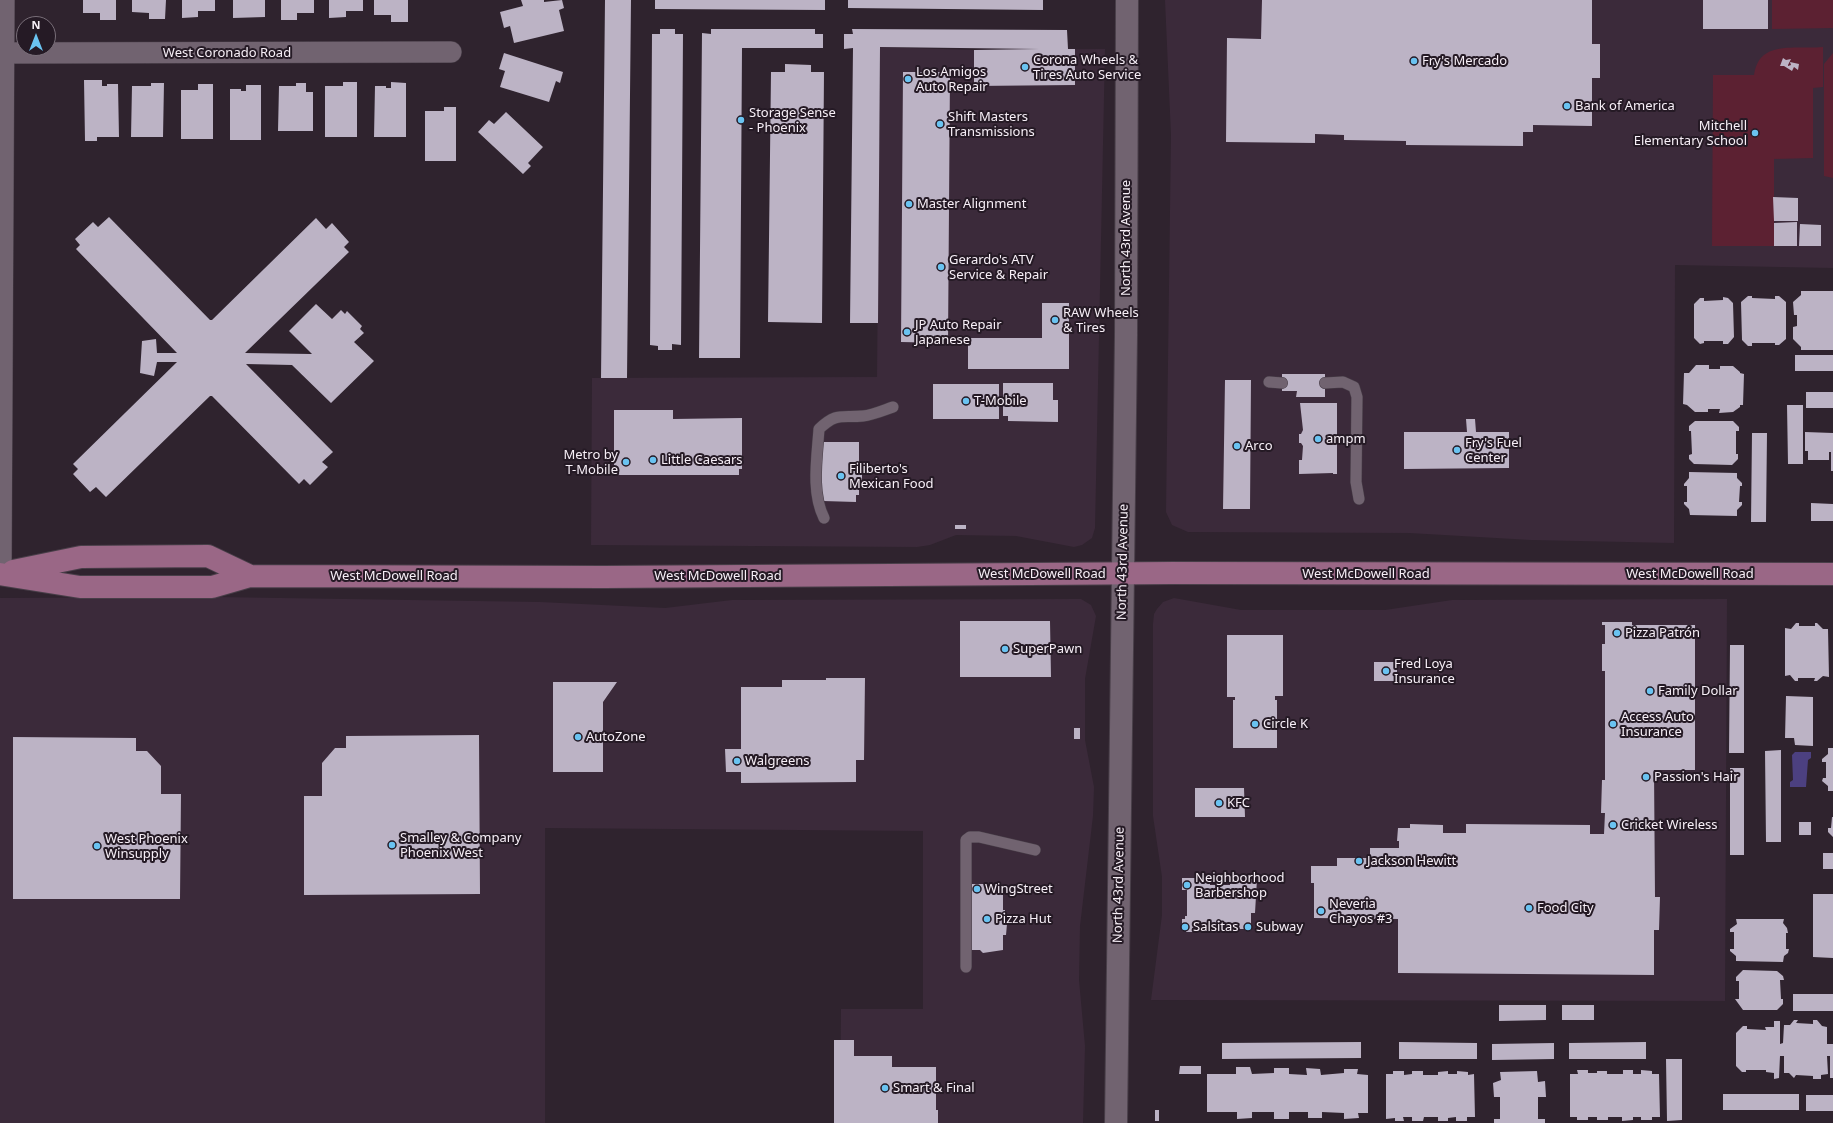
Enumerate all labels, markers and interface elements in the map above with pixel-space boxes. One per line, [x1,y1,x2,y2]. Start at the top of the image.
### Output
north arrow [16,16,56,56]
text: N [32,17,40,32]
street label: West Coronado Road [163,45,291,61]
place label: Corona Wheels & Tires Auto Service [1033,52,1141,83]
place label: Fry's Mercado [1422,53,1507,69]
marker: Fry's Mercado [1409,56,1419,66]
marker: Corona Wheels & Tires Auto Service [1020,62,1030,72]
place label: Los Amigos Auto Repair [916,64,988,95]
marker: Los Amigos Auto Repair [903,74,913,84]
place label: Bank of America [1575,98,1675,114]
marker: Bank of America [1562,101,1572,111]
place label: Storage Sense - Phoenix [749,105,836,136]
place label: Shift Masters Transmissions [948,109,1035,140]
marker: Storage Sense - Phoenix [736,115,746,125]
place label: Mitchell Elementary School [1634,118,1747,149]
marker: Shift Masters Transmissions [935,119,945,129]
marker: Mitchell Elementary School [1750,128,1760,138]
street label: North 43rd Avenue [1118,180,1134,296]
place label: Master Alignment [917,196,1026,212]
marker: Master Alignment [904,199,914,209]
place label: Gerardo's ATV Service & Repair [949,252,1048,283]
marker: Gerardo's ATV Service & Repair [936,262,946,272]
place label: RAW Wheels & Tires [1063,305,1139,336]
marker: RAW Wheels & Tires [1050,315,1060,325]
place label: JP Auto Repair Japanese [915,317,1002,348]
marker: JP Auto Repair Japanese [902,327,912,337]
place label: T-Mobile [974,393,1027,409]
marker: T-Mobile [961,396,971,406]
place label: ampm [1326,431,1366,447]
marker: ampm [1313,434,1323,444]
place label: Fry's Fuel Center [1465,435,1522,466]
place label: Arco [1245,438,1273,454]
marker: Arco [1232,441,1242,451]
marker: Fry's Fuel Center [1452,445,1462,455]
place label: Metro by T-Mobile [563,447,618,478]
place label: Little Caesars [661,452,743,468]
marker: Little Caesars [648,455,658,465]
marker: Metro by T-Mobile [621,457,631,467]
place label: Filiberto's Mexican Food [849,461,934,492]
marker: Filiberto's Mexican Food [836,471,846,481]
street label: North 43rd Avenue [1114,504,1132,620]
street label: West McDowell Road [978,566,1106,582]
street label: West McDowell Road [1302,566,1430,582]
street label: West McDowell Road [1626,566,1754,582]
street label: West McDowell Road [330,568,458,584]
street label: West McDowell Road [654,568,782,584]
place label: Pizza Patrón [1625,625,1700,641]
marker: Pizza Patrón [1612,628,1622,638]
place label: SuperPawn [1013,641,1082,657]
marker: SuperPawn [1000,644,1010,654]
place label: Fred Loya Insurance [1394,656,1455,687]
marker: Fred Loya Insurance [1381,666,1391,676]
place label: Family Dollar [1658,683,1738,699]
marker: Family Dollar [1645,686,1655,696]
place label: Access Auto Insurance [1621,709,1694,740]
place label: Circle K [1263,716,1308,732]
marker: Circle K [1250,719,1260,729]
marker: Access Auto Insurance [1608,719,1618,729]
place label: AutoZone [586,729,646,745]
marker: AutoZone [573,732,583,742]
place label: Walgreens [745,753,810,769]
marker: Walgreens [732,756,742,766]
place label: Passion's Hair [1654,769,1739,785]
marker: Passion's Hair [1641,772,1651,782]
place label: KFC [1227,795,1250,811]
marker: KFC [1214,798,1224,808]
place label: Cricket Wireless [1621,817,1718,833]
marker: Cricket Wireless [1608,820,1618,830]
street label: North 43rd Avenue [1110,827,1128,943]
place label: Smalley & Company Phoenix West [400,830,521,861]
place label: West Phoenix Winsupply [105,831,188,862]
marker: Smalley & Company Phoenix West [387,840,397,850]
marker: West Phoenix Winsupply [92,841,102,851]
place label: Jackson Hewitt [1367,853,1456,869]
marker: Jackson Hewitt [1354,856,1364,866]
place label: Neighborhood Barbershop [1195,870,1285,901]
marker: Neighborhood Barbershop [1182,880,1192,890]
place label: WingStreet [985,881,1053,897]
marker: WingStreet [972,884,982,894]
place label: Neveria Chayos #3 [1329,896,1392,927]
place label: Food City [1537,900,1594,916]
marker: Food City [1524,903,1534,913]
marker: Neveria Chayos #3 [1316,906,1326,916]
place label: Pizza Hut [995,911,1051,927]
marker: Pizza Hut [982,914,992,924]
place label: Salsitas [1193,919,1239,935]
place label: Subway [1256,919,1303,935]
marker: Salsitas [1180,922,1190,932]
marker: Subway [1243,922,1253,932]
place label: Smart & Final [893,1080,975,1096]
marker: Smart & Final [880,1083,890,1093]

